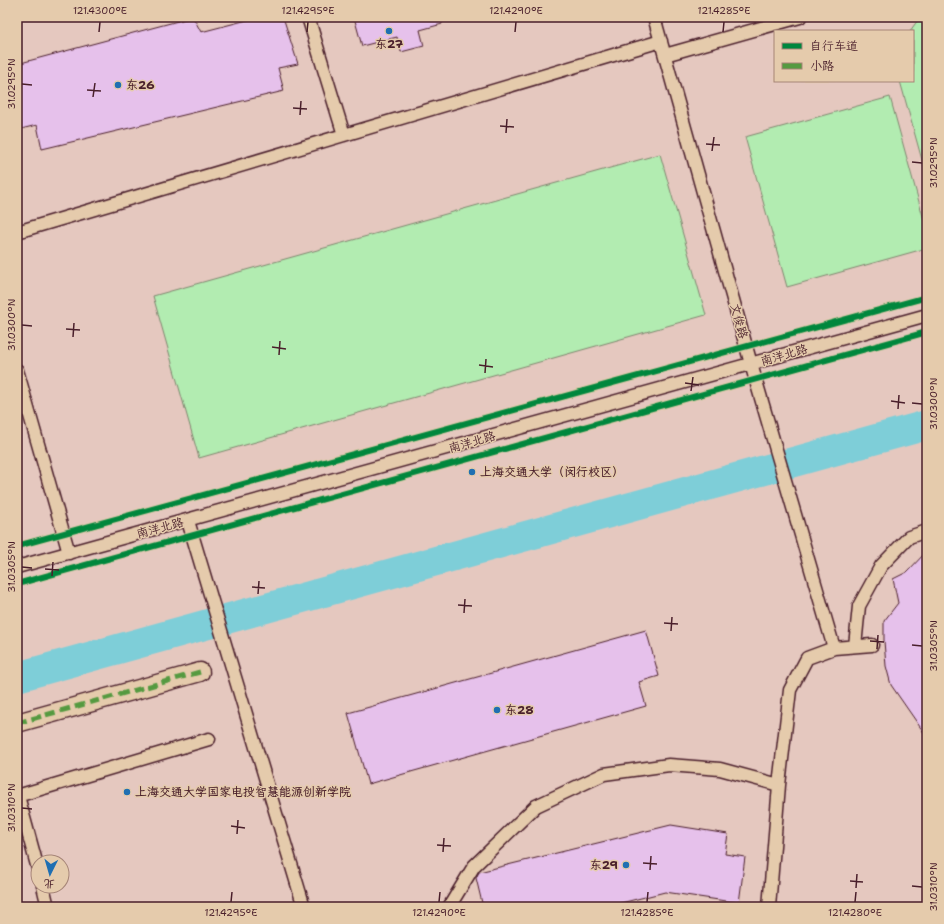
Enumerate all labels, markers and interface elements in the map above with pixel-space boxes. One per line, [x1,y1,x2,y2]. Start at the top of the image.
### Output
text: 121.4300°E [73,4,127,17]
text: 121.4295°E [282,4,334,17]
text: 121.4290°E [489,4,543,17]
text: 121.4285°E [698,4,750,17]
marker: 东27 [384,26,394,36]
legend [774,30,914,82]
place label: 东27 [375,36,404,52]
text: 自行车道 [810,38,858,54]
text: 31.0295°N [5,58,18,110]
text: 小路 [810,58,834,74]
place label: 东26 [126,77,155,93]
marker: 东26 [113,80,123,90]
text: 31.0295°N [927,137,940,189]
text: 31.0300°N [5,299,18,351]
street label: 文俊路 [727,302,751,340]
street label: 南洋北路 [759,341,809,369]
text: 31.0300°N [927,378,940,430]
street label: 南洋北路 [447,428,497,456]
place label: 上海交通大学（闵行校区） [480,464,624,480]
marker: 上海交通大学（闵行校区） [467,467,477,477]
street label: 南洋北路 [135,514,185,542]
text: 31.0305°N [5,541,18,593]
text: 31.0305°N [927,620,940,672]
place label: 东28 [505,702,534,718]
marker: 东28 [492,705,502,715]
text: 31.0310°N [5,783,18,833]
place label: 上海交通大学国家电投智慧能源创新学院 [135,784,351,800]
marker: 上海交通大学国家电投智慧能源创新学院 [122,787,132,797]
north arrow [30,854,70,894]
place label: 东29 [590,857,618,873]
marker: 东29 [621,860,631,870]
text: 31.0310°N [927,862,940,912]
text: 北 [43,876,55,891]
text: 121.4295°E [205,906,257,919]
text: 121.4290°E [412,906,466,919]
text: 121.4285°E [621,906,673,919]
text: 121.4280°E [828,906,882,919]

